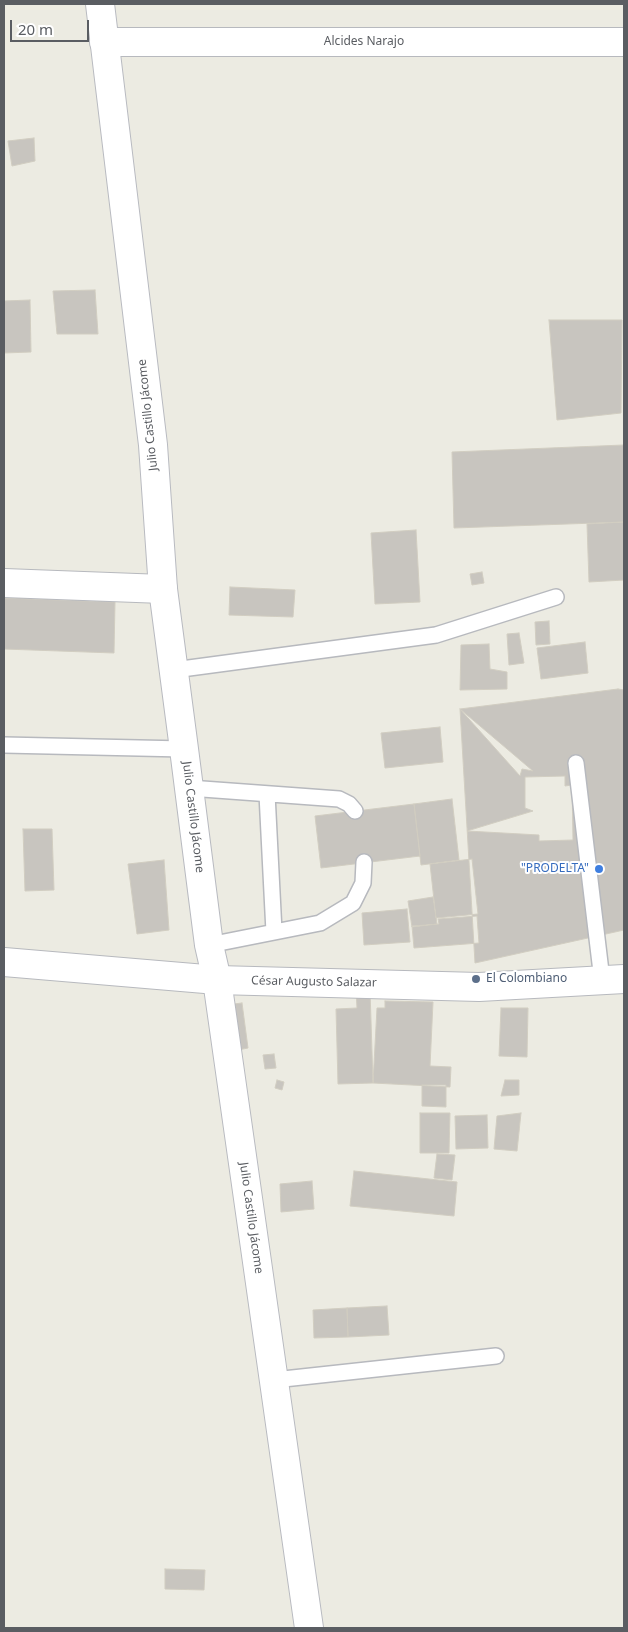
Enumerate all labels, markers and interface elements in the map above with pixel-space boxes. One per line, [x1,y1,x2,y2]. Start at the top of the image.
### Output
scale bar [12,10,91,42]
text: 20 m [18,19,53,39]
street label: Alcides Narajo [324,35,404,49]
street label: Julio Castillo Jácome [135,358,161,472]
street label: Julio Castillo Jácome [179,760,207,874]
place label: "PRODELTA" [521,862,589,876]
marker: "PRODELTA" [593,863,605,875]
place label: El Colombiano [486,972,567,986]
marker: El Colombiano [470,973,482,985]
street label: César Augusto Salazar [251,974,377,990]
street label: Julio Castillo Jácome [236,1161,266,1275]

